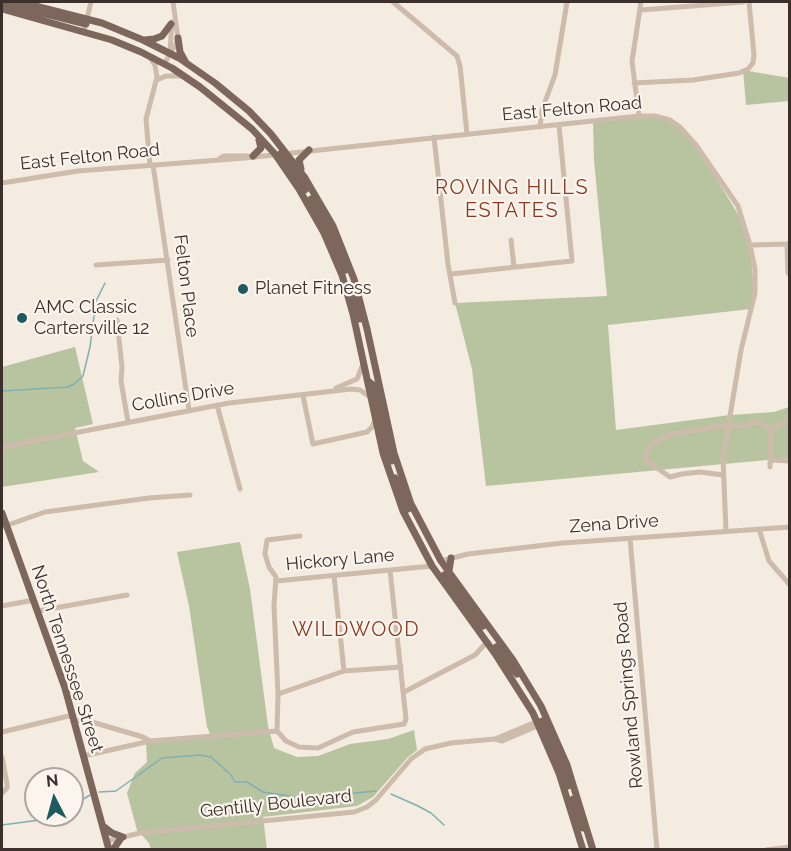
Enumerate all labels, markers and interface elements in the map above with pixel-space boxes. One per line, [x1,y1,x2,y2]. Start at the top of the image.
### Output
street label: East Felton Road [501,92,643,126]
street label: East Felton Road [19,139,161,175]
district label: ROVING HILLS ESTATES [435,176,589,223]
street label: Felton Place [169,233,203,339]
place label: Planet Fitness [255,278,372,300]
marker: Planet Fitness [236,282,250,296]
place label: AMC Classic Cartersville 12 [34,297,149,340]
marker: AMC Classic Cartersville 12 [15,311,29,325]
street label: Collins Drive [130,377,236,417]
street label: Zena Drive [569,510,659,538]
street label: Hickory Lane [285,544,395,576]
street label: North Tennessee Street [26,562,108,756]
street label: Rowland Springs Road [610,601,648,789]
district label: WILDWOOD [292,618,420,642]
north arrow [24,767,84,827]
text: N [45,771,59,791]
street label: Gentilly Boulevard [199,785,353,823]

